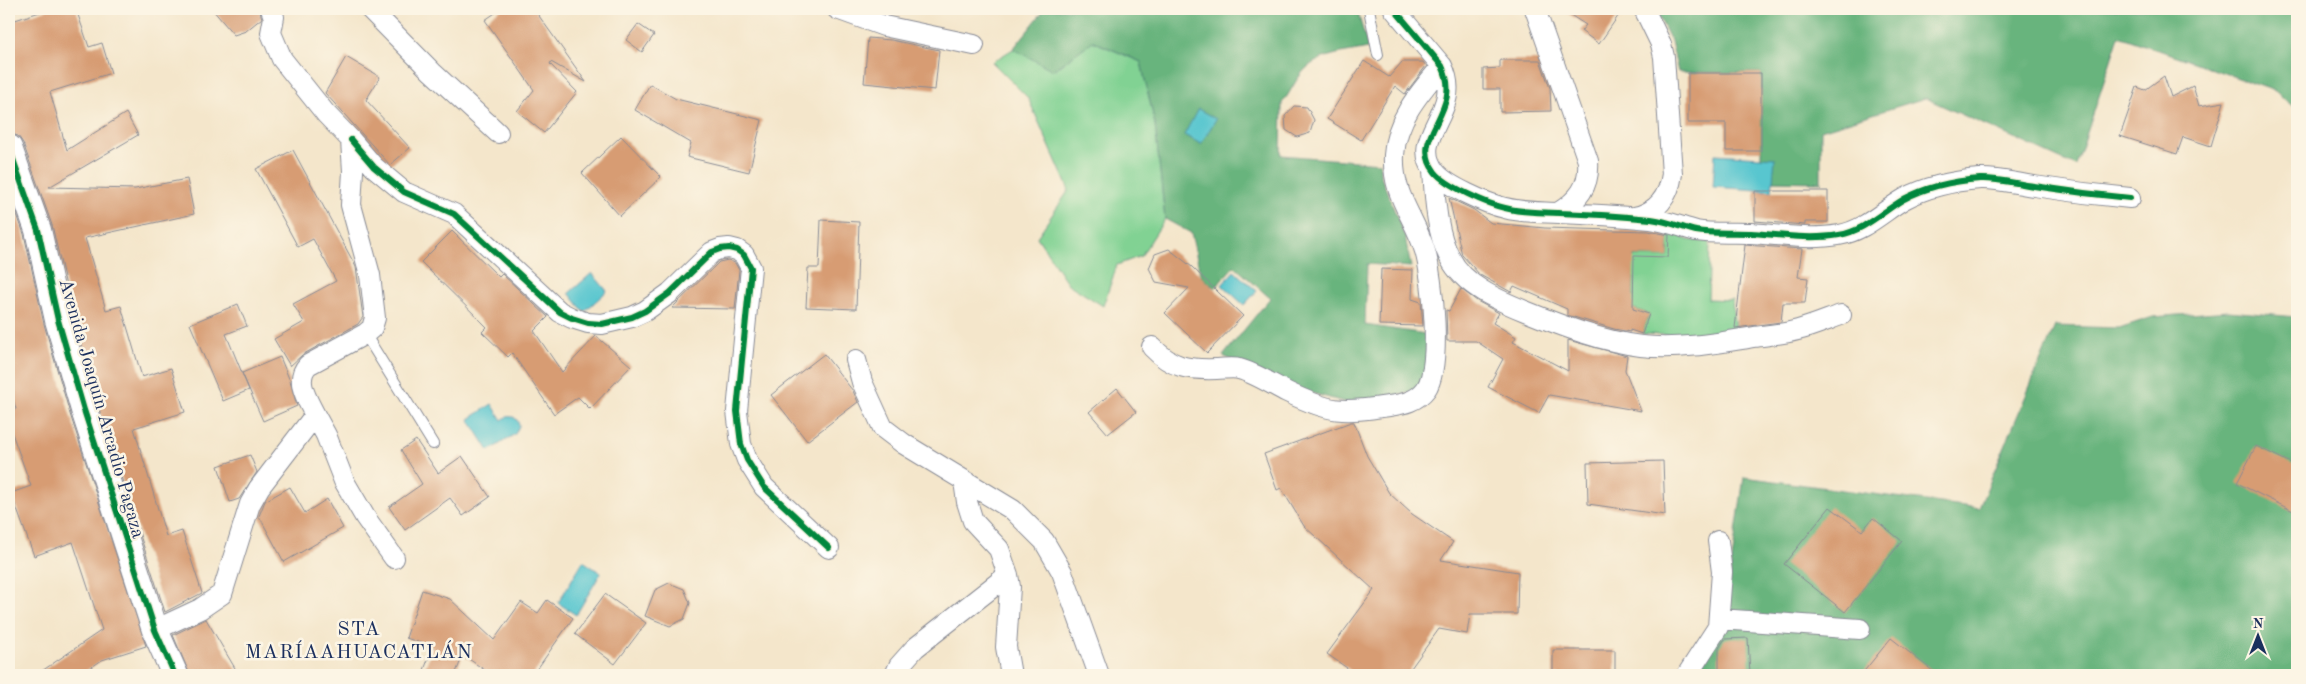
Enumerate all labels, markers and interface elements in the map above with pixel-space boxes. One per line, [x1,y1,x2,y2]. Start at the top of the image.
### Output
street label: Avenida Joaquín Arcadio Pagaza [54,277,147,541]
north arrow [2234,612,2284,662]
text: N [2253,617,2264,631]
district label: STA MARÍAAHUACATLÁN [245,620,473,663]

